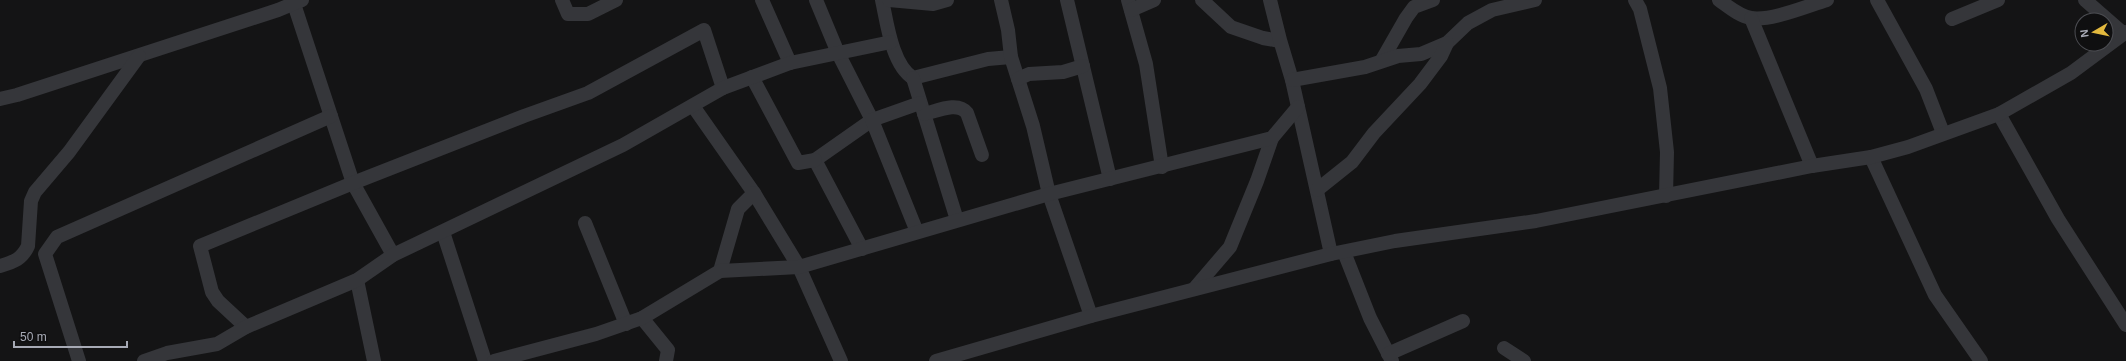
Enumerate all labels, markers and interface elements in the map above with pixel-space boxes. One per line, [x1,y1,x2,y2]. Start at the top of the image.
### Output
north arrow [2074,12,2114,52]
text: N [2078,29,2091,38]
scale bar [14,323,127,349]
text: 50 m [20,330,47,344]

